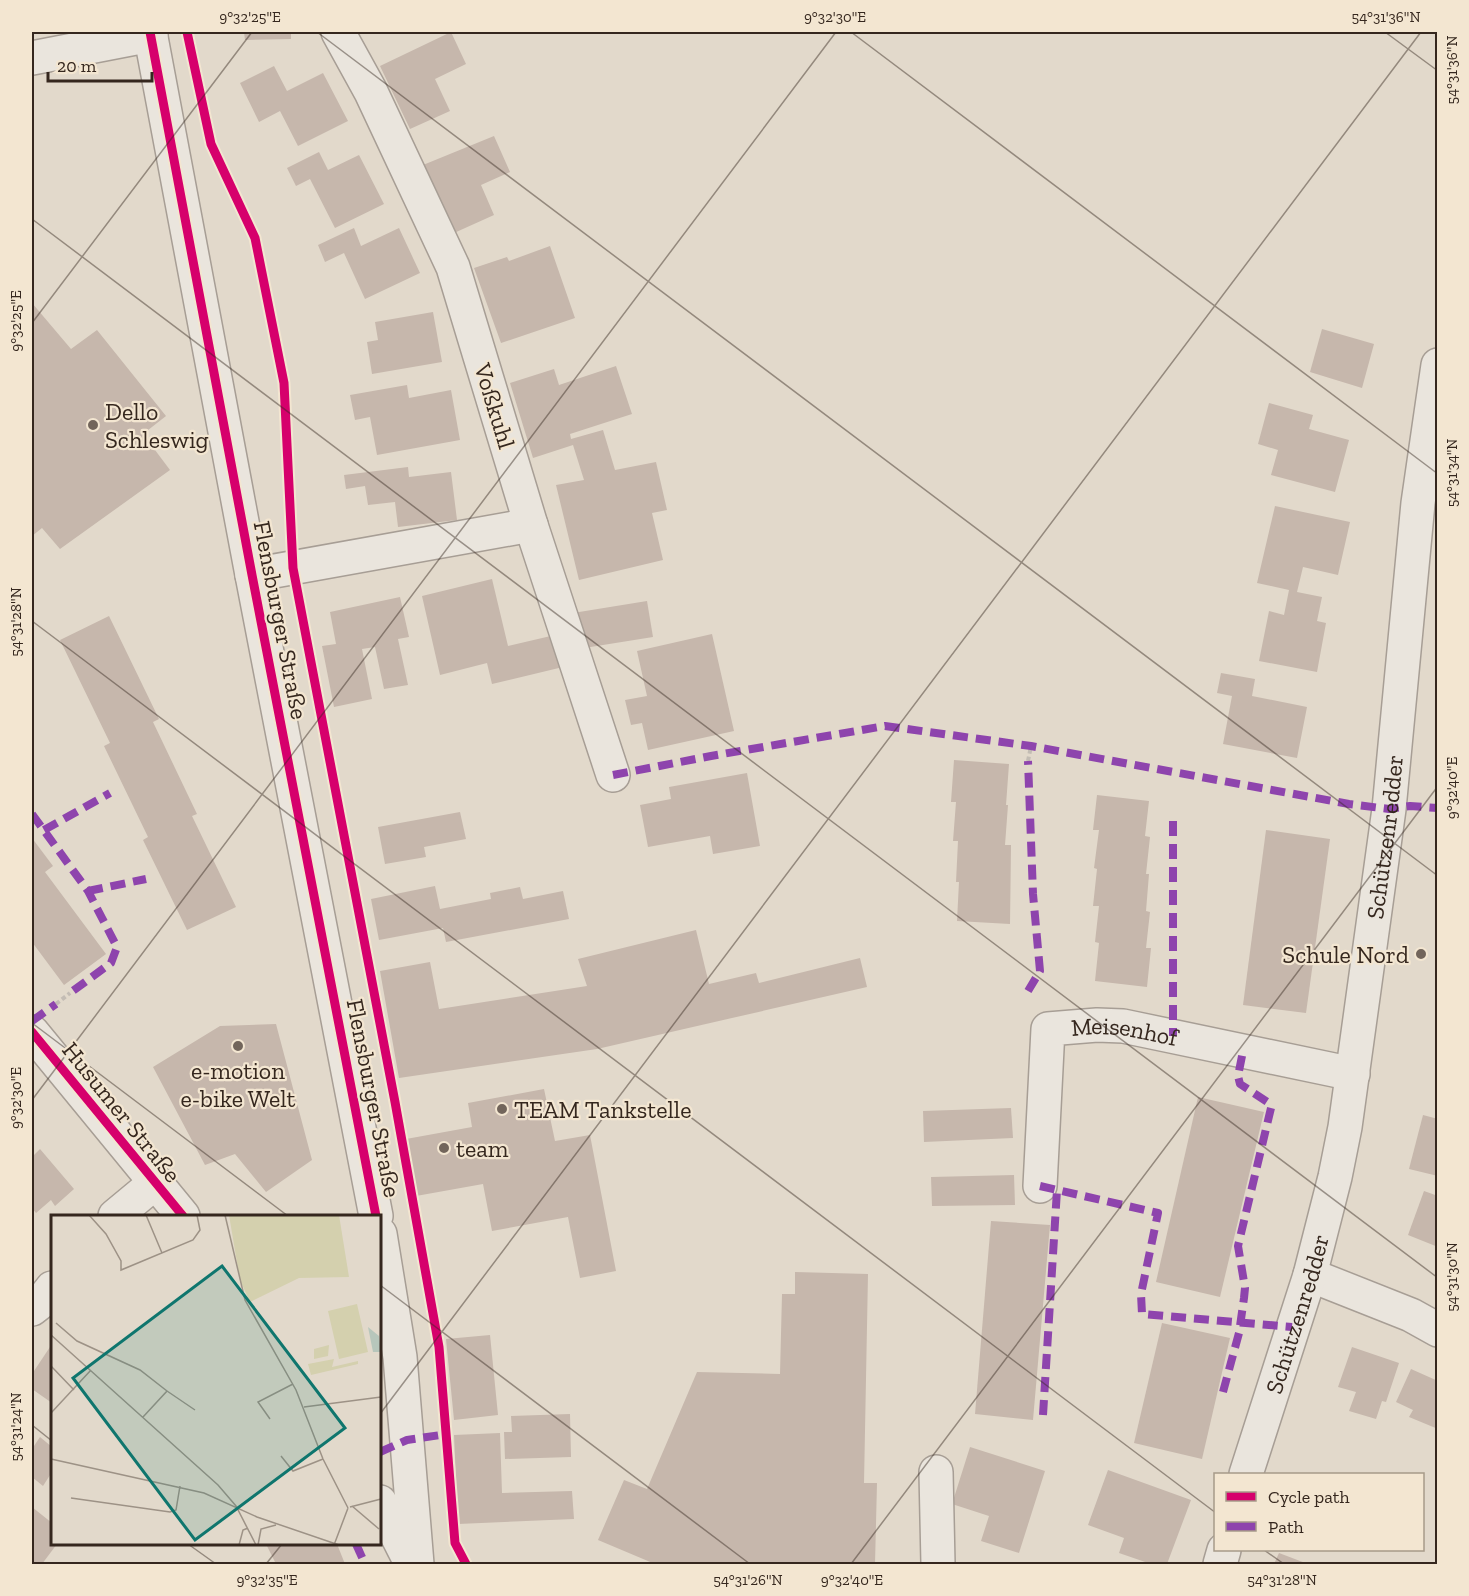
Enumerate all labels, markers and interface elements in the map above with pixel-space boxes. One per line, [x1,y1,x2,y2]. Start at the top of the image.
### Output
text: 9°32'25"E [219,8,281,26]
text: 9°32'30"E [804,8,866,26]
text: 54°31'36"N [1352,8,1420,26]
text: 54°31'36"N [1443,36,1461,104]
scale bar [48,45,152,83]
text: 20 m [57,55,97,77]
text: 9°32'25"E [7,290,25,352]
street label: Voßkuhl [468,359,522,452]
place label: Dello Schleswig [105,397,209,454]
marker: Dello Schleswig [86,418,100,432]
text: 54°31'34"N [1443,439,1461,507]
street label: Flensburger Straße [248,518,314,722]
text: 54°31'28"N [7,587,25,657]
street label: Schützenredder [1359,754,1409,921]
text: 9°32'40"E [1443,757,1461,819]
place label: Schule Nord [1282,940,1409,969]
marker: Schule Nord [1414,947,1428,961]
street label: Flensburger Straße [341,996,407,1200]
street label: Meisenhof [1070,1010,1183,1052]
street label: Husumer Straße [56,1036,188,1188]
marker: e-motion e-bike Welt [231,1039,245,1053]
place label: e-motion e-bike Welt [180,1056,296,1113]
text: 9°32'30"E [7,1067,25,1129]
place label: TEAM Tankstelle [514,1095,691,1124]
marker: TEAM Tankstelle [495,1102,509,1116]
place label: team [456,1134,509,1163]
marker: team [437,1141,451,1155]
inset map [51,1215,381,1545]
street label: Schützenredder [1258,1231,1334,1397]
text: 54°31'30"N [1443,1242,1461,1312]
text: 54°31'24"N [7,1392,25,1462]
legend [1214,1473,1424,1551]
text: Cycle path [1268,1486,1350,1508]
text: Path [1268,1516,1304,1538]
text: 9°32'35"E [236,1571,298,1589]
text: 54°31'26"N [713,1571,783,1589]
text: 9°32'40"E [821,1571,883,1589]
text: 54°31'28"N [1247,1571,1317,1589]

